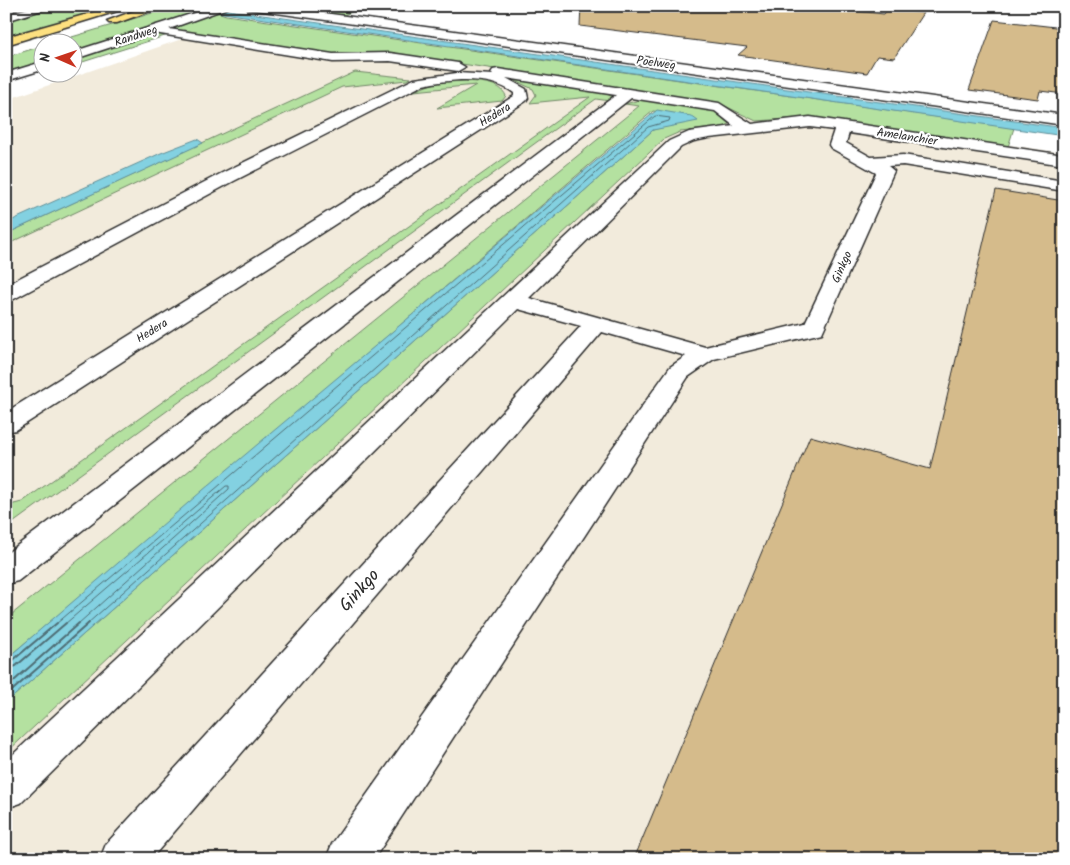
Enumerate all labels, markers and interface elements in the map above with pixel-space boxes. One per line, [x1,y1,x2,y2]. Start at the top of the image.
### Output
street label: Randweg [112,20,160,52]
north arrow [32,32,82,82]
street label: Poelweg [635,51,677,75]
text: N [35,53,57,62]
street label: Hedera [475,98,515,132]
street label: Amelanchier [875,123,940,151]
street label: Ginkgo [827,248,857,286]
street label: Hedera [132,314,172,348]
street label: Ginkgo [332,563,388,619]

